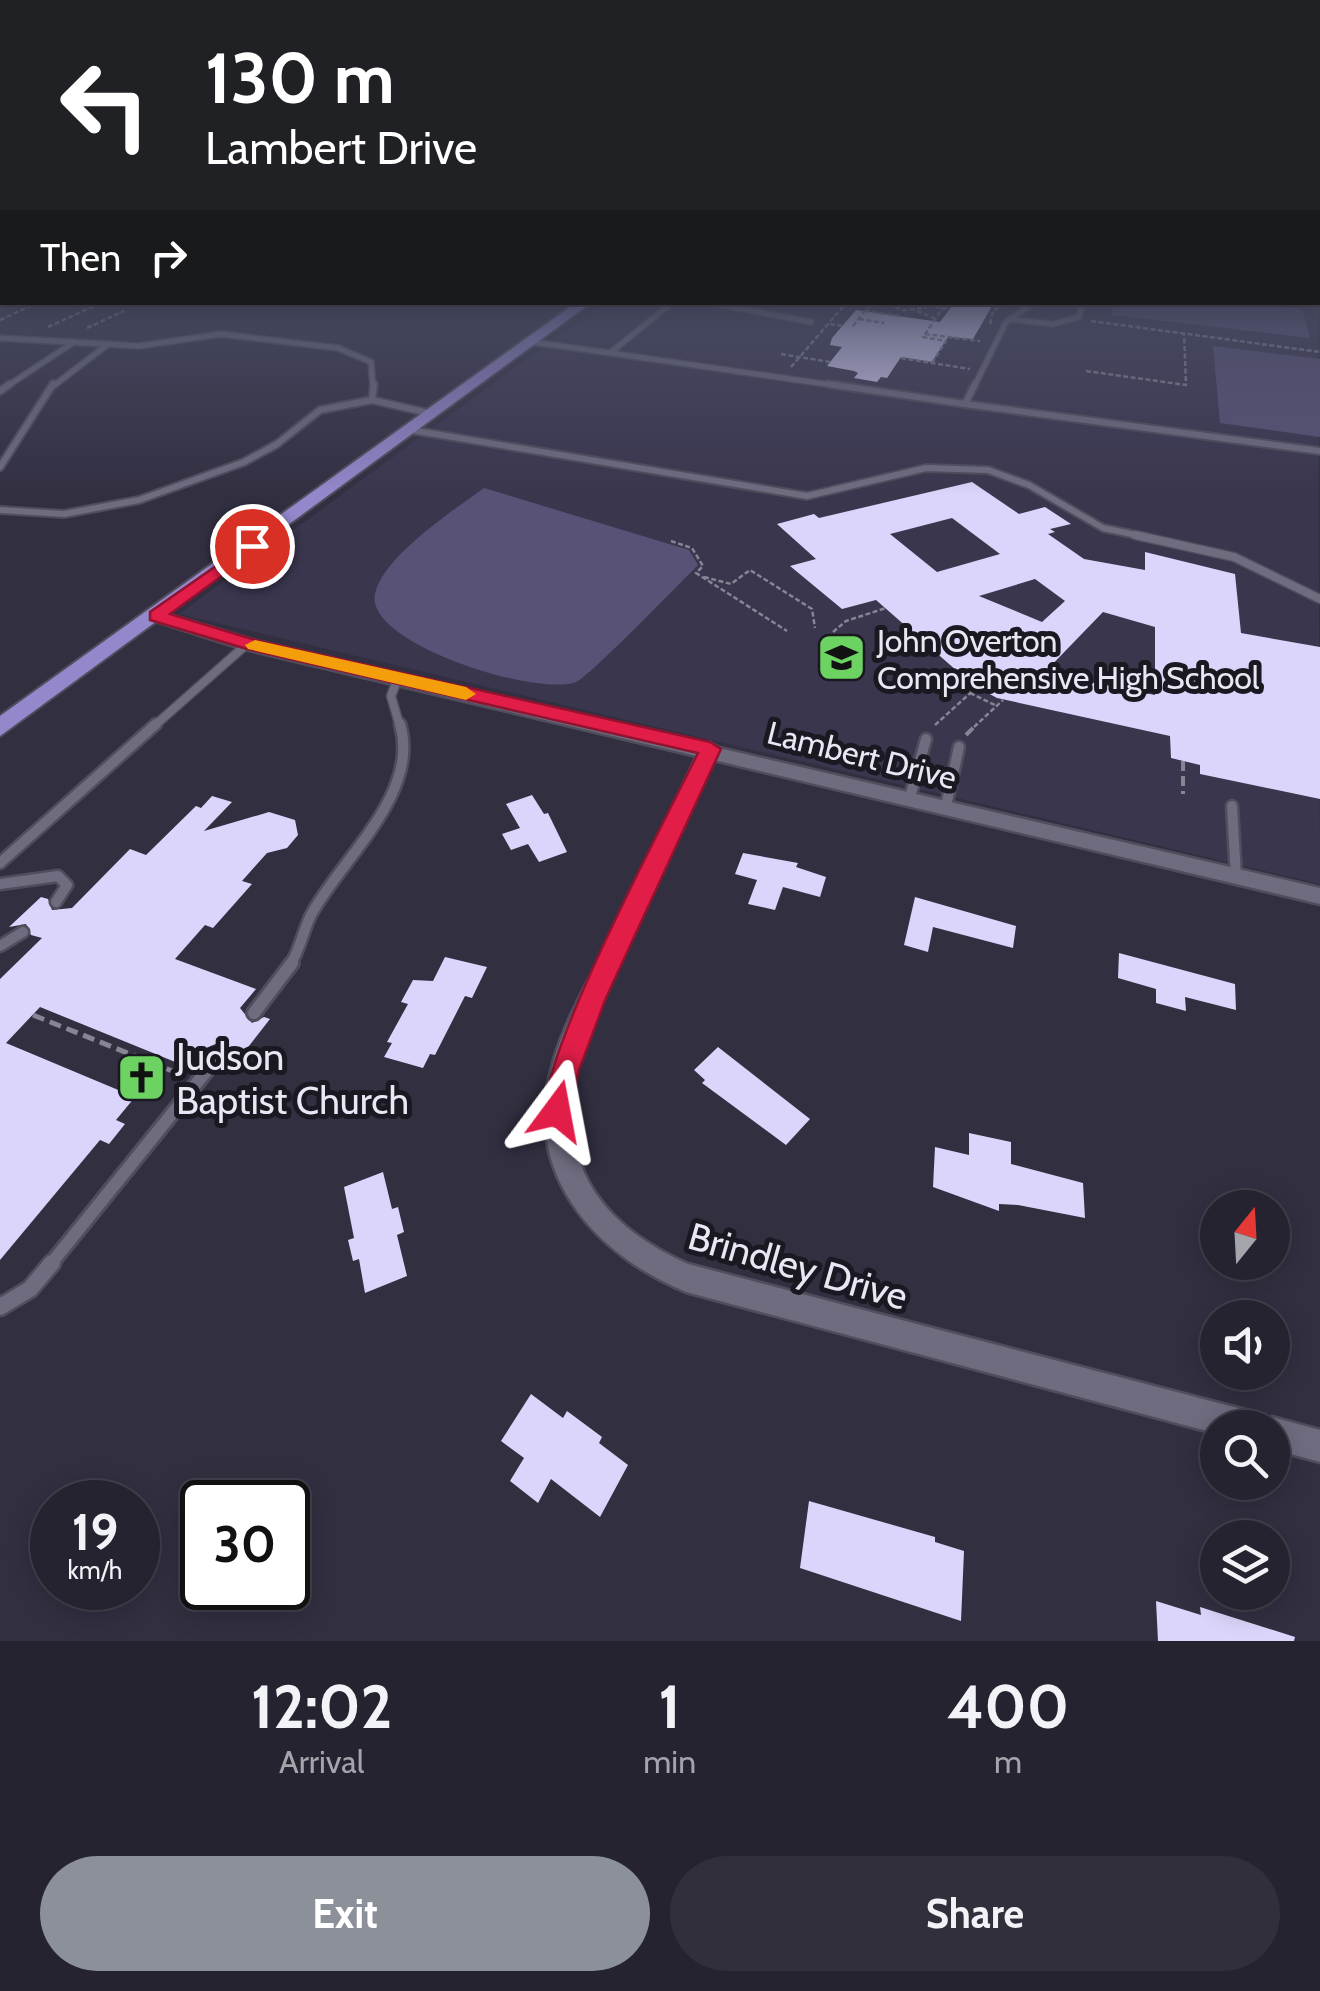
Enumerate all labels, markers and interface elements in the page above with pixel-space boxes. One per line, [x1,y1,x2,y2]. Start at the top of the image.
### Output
text: 130 m [205,35,395,121]
icon: left [40,40,170,170]
text: Lambert Drive [205,121,477,175]
icon: right [141,230,196,285]
text: Then [40,234,121,281]
pin [210,504,295,589]
icon: arrive [225,519,280,574]
place label: John Overton Comprehensive High School [876,621,1260,697]
school or university icon: John Overton Comprehensive High School [816,632,868,684]
street label: Lambert Drive [763,713,961,797]
place label: Judson Baptist Church [175,1033,409,1124]
church icon: Judson Baptist Church [115,1052,167,1104]
position arrow [505,1059,609,1163]
north arrow [1200,1190,1290,1280]
map controls [1200,1190,1290,1610]
street label: Brindley Drive [683,1212,913,1320]
button: sound [1200,1300,1290,1390]
button: search [1200,1410,1290,1500]
speed limit sign: 30 [180,1480,310,1610]
text: 19 [72,1502,118,1563]
button: layers [1200,1520,1290,1610]
text: km/h [68,1555,122,1585]
text: 12:02 [251,1670,392,1743]
text: 1 [659,1670,681,1743]
text: 400 [947,1670,1069,1743]
text: Arrival [279,1742,364,1781]
text: min [643,1742,696,1781]
text: m [994,1742,1022,1781]
button: Exit [40,1856,650,1971]
button: Share [670,1856,1280,1971]

